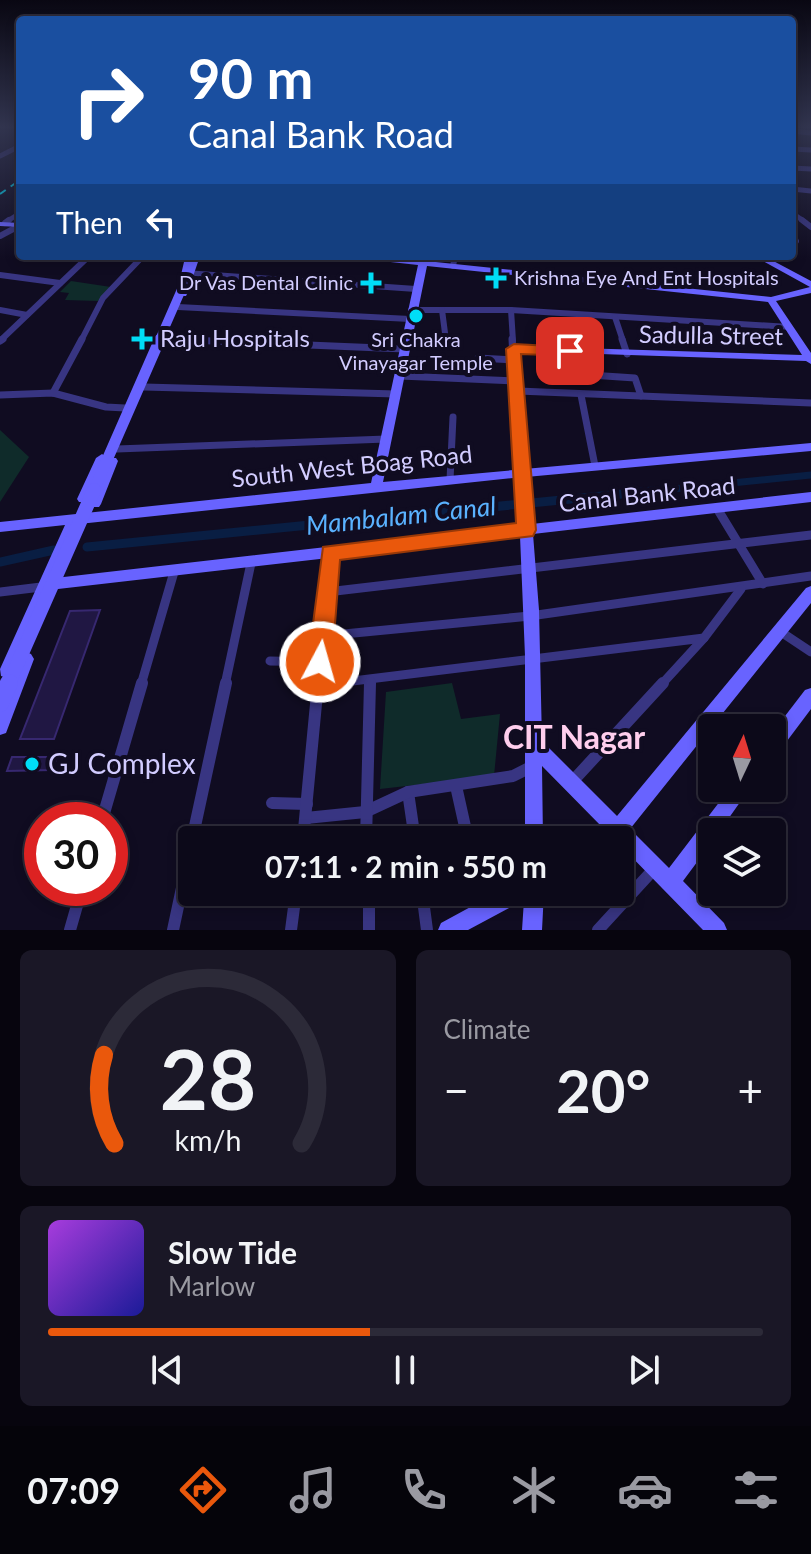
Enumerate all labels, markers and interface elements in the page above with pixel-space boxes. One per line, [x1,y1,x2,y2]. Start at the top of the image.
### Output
text: 90 m [188,44,313,111]
icon: right [56,48,160,152]
text: Canal Bank Road [188,112,454,156]
icon: left [139,200,183,244]
text: Then [56,204,123,240]
place label: Krishna Eye And Ent Hospitals [514,265,779,289]
marker: Krishna Eye And Ent Hospitals [485,267,507,289]
place label: Dr Vas Dental Clinic [179,270,353,294]
marker: Dr Vas Dental Clinic [360,272,382,294]
marker: Sri Chakra Vinayagar Temple [407,307,425,325]
pin [536,317,604,385]
street label: Sadulla Street [639,319,784,350]
place label: Raju Hospitals [160,323,310,352]
place label: Sri Chakra Vinayagar Temple [339,327,493,374]
marker: Raju Hospitals [131,328,153,350]
icon: arrive [548,329,592,373]
street label: South West Boag Road [230,438,474,493]
street label: Canal Bank Road [557,470,737,517]
water label: Mambalam Canal [304,489,498,541]
position arrow [278,620,362,704]
north arrow [698,714,786,802]
map controls [698,714,786,906]
district label: CIT Nagar [503,717,645,756]
place label: GJ Complex [48,746,196,780]
marker: GJ Complex [23,755,41,773]
speed limit sign: 30 [24,802,128,906]
button: layers [698,818,786,906]
text: 07:11 · 2 min · 550 m [265,848,547,884]
text: Climate [444,1013,530,1045]
text: 28 [160,1028,256,1128]
text: 20° [556,1054,651,1126]
text: − [444,1064,469,1116]
text: + [737,1064,763,1116]
text: km/h [174,1123,241,1157]
text: Slow Tide [168,1234,297,1270]
text: Marlow [168,1270,255,1302]
icon: previous [145,1348,189,1392]
icon: pause [383,1348,427,1392]
icon: next [622,1348,666,1392]
icon: directions [175,1462,231,1518]
icon: music [285,1462,341,1518]
icon: phone [396,1462,452,1518]
icon: climate [506,1462,562,1518]
icon: car [617,1462,673,1518]
icon: filters [728,1462,784,1518]
text: 07:09 [27,1468,120,1512]

